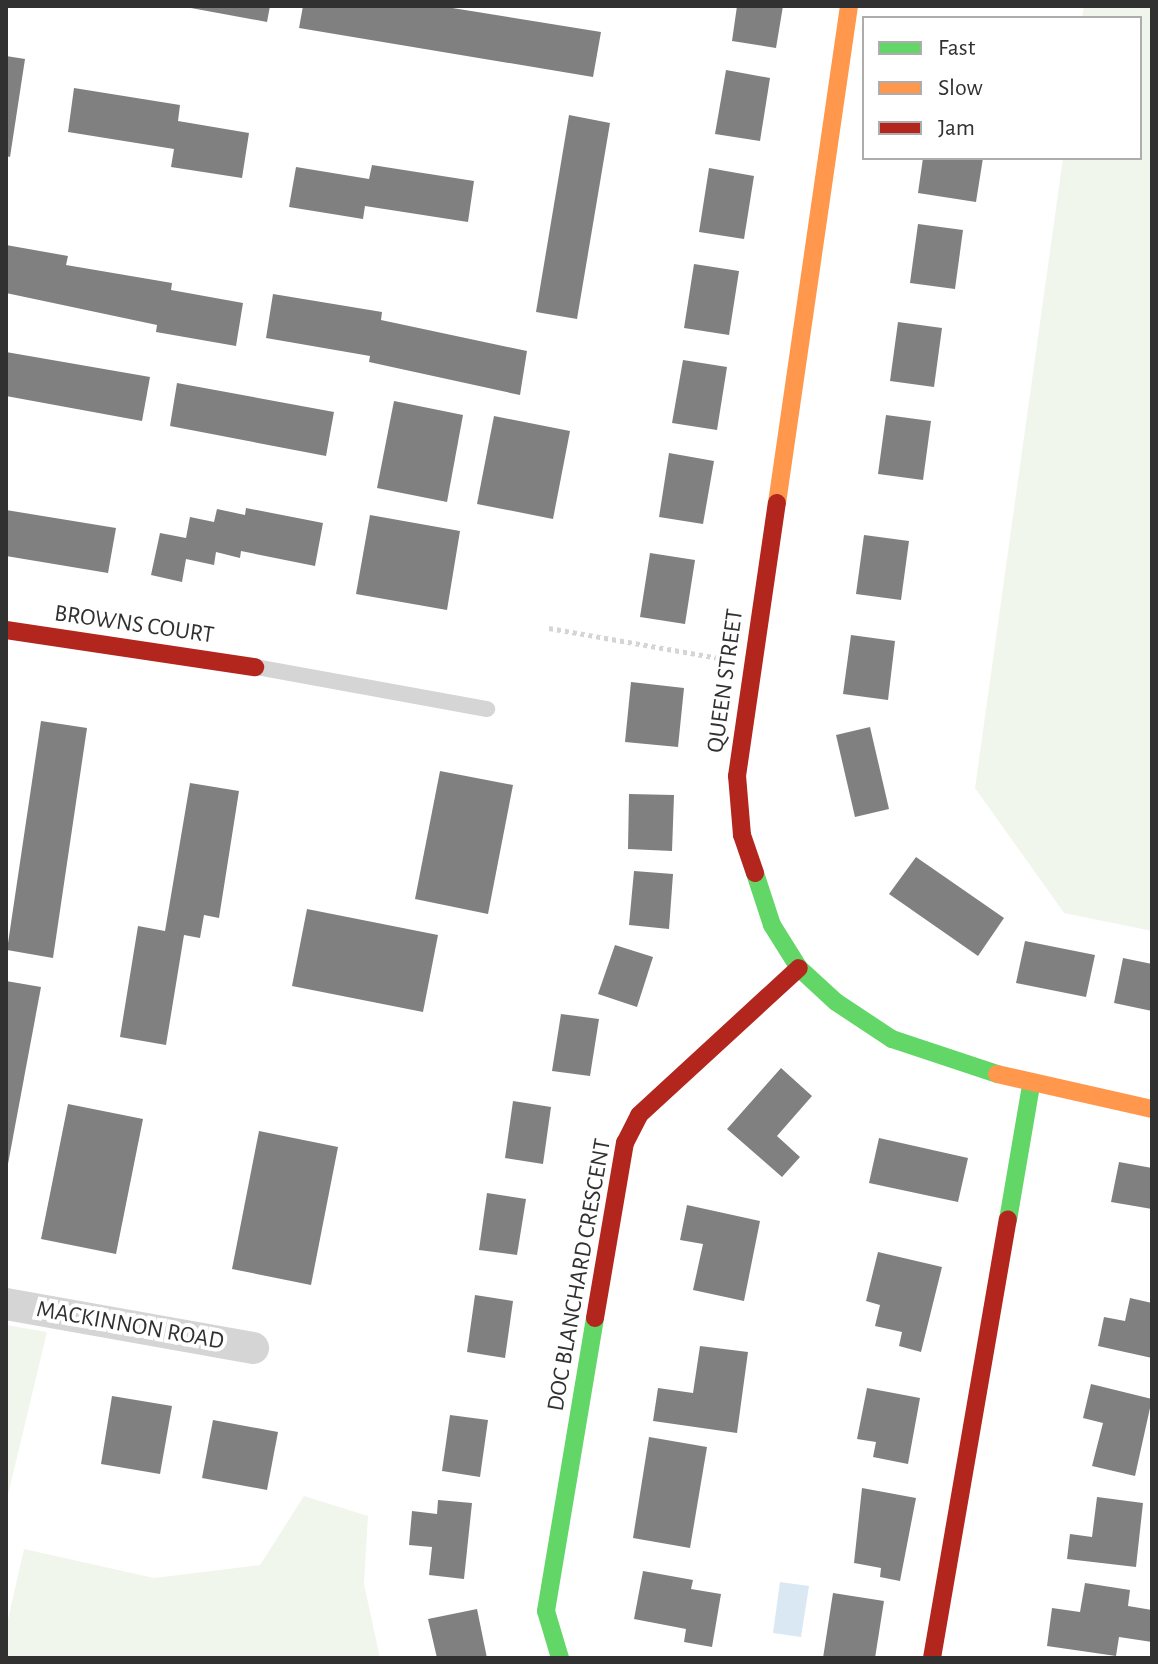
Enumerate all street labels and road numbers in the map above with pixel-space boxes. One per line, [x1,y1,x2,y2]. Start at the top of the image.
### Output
street label: BROWNS COURT [52,600,216,650]
street label: QUEEN STREET [702,607,750,755]
street label: DOC BLANCHARD CRESCENT [542,1137,618,1413]
street label: MACKINNON ROAD [34,1295,226,1357]

